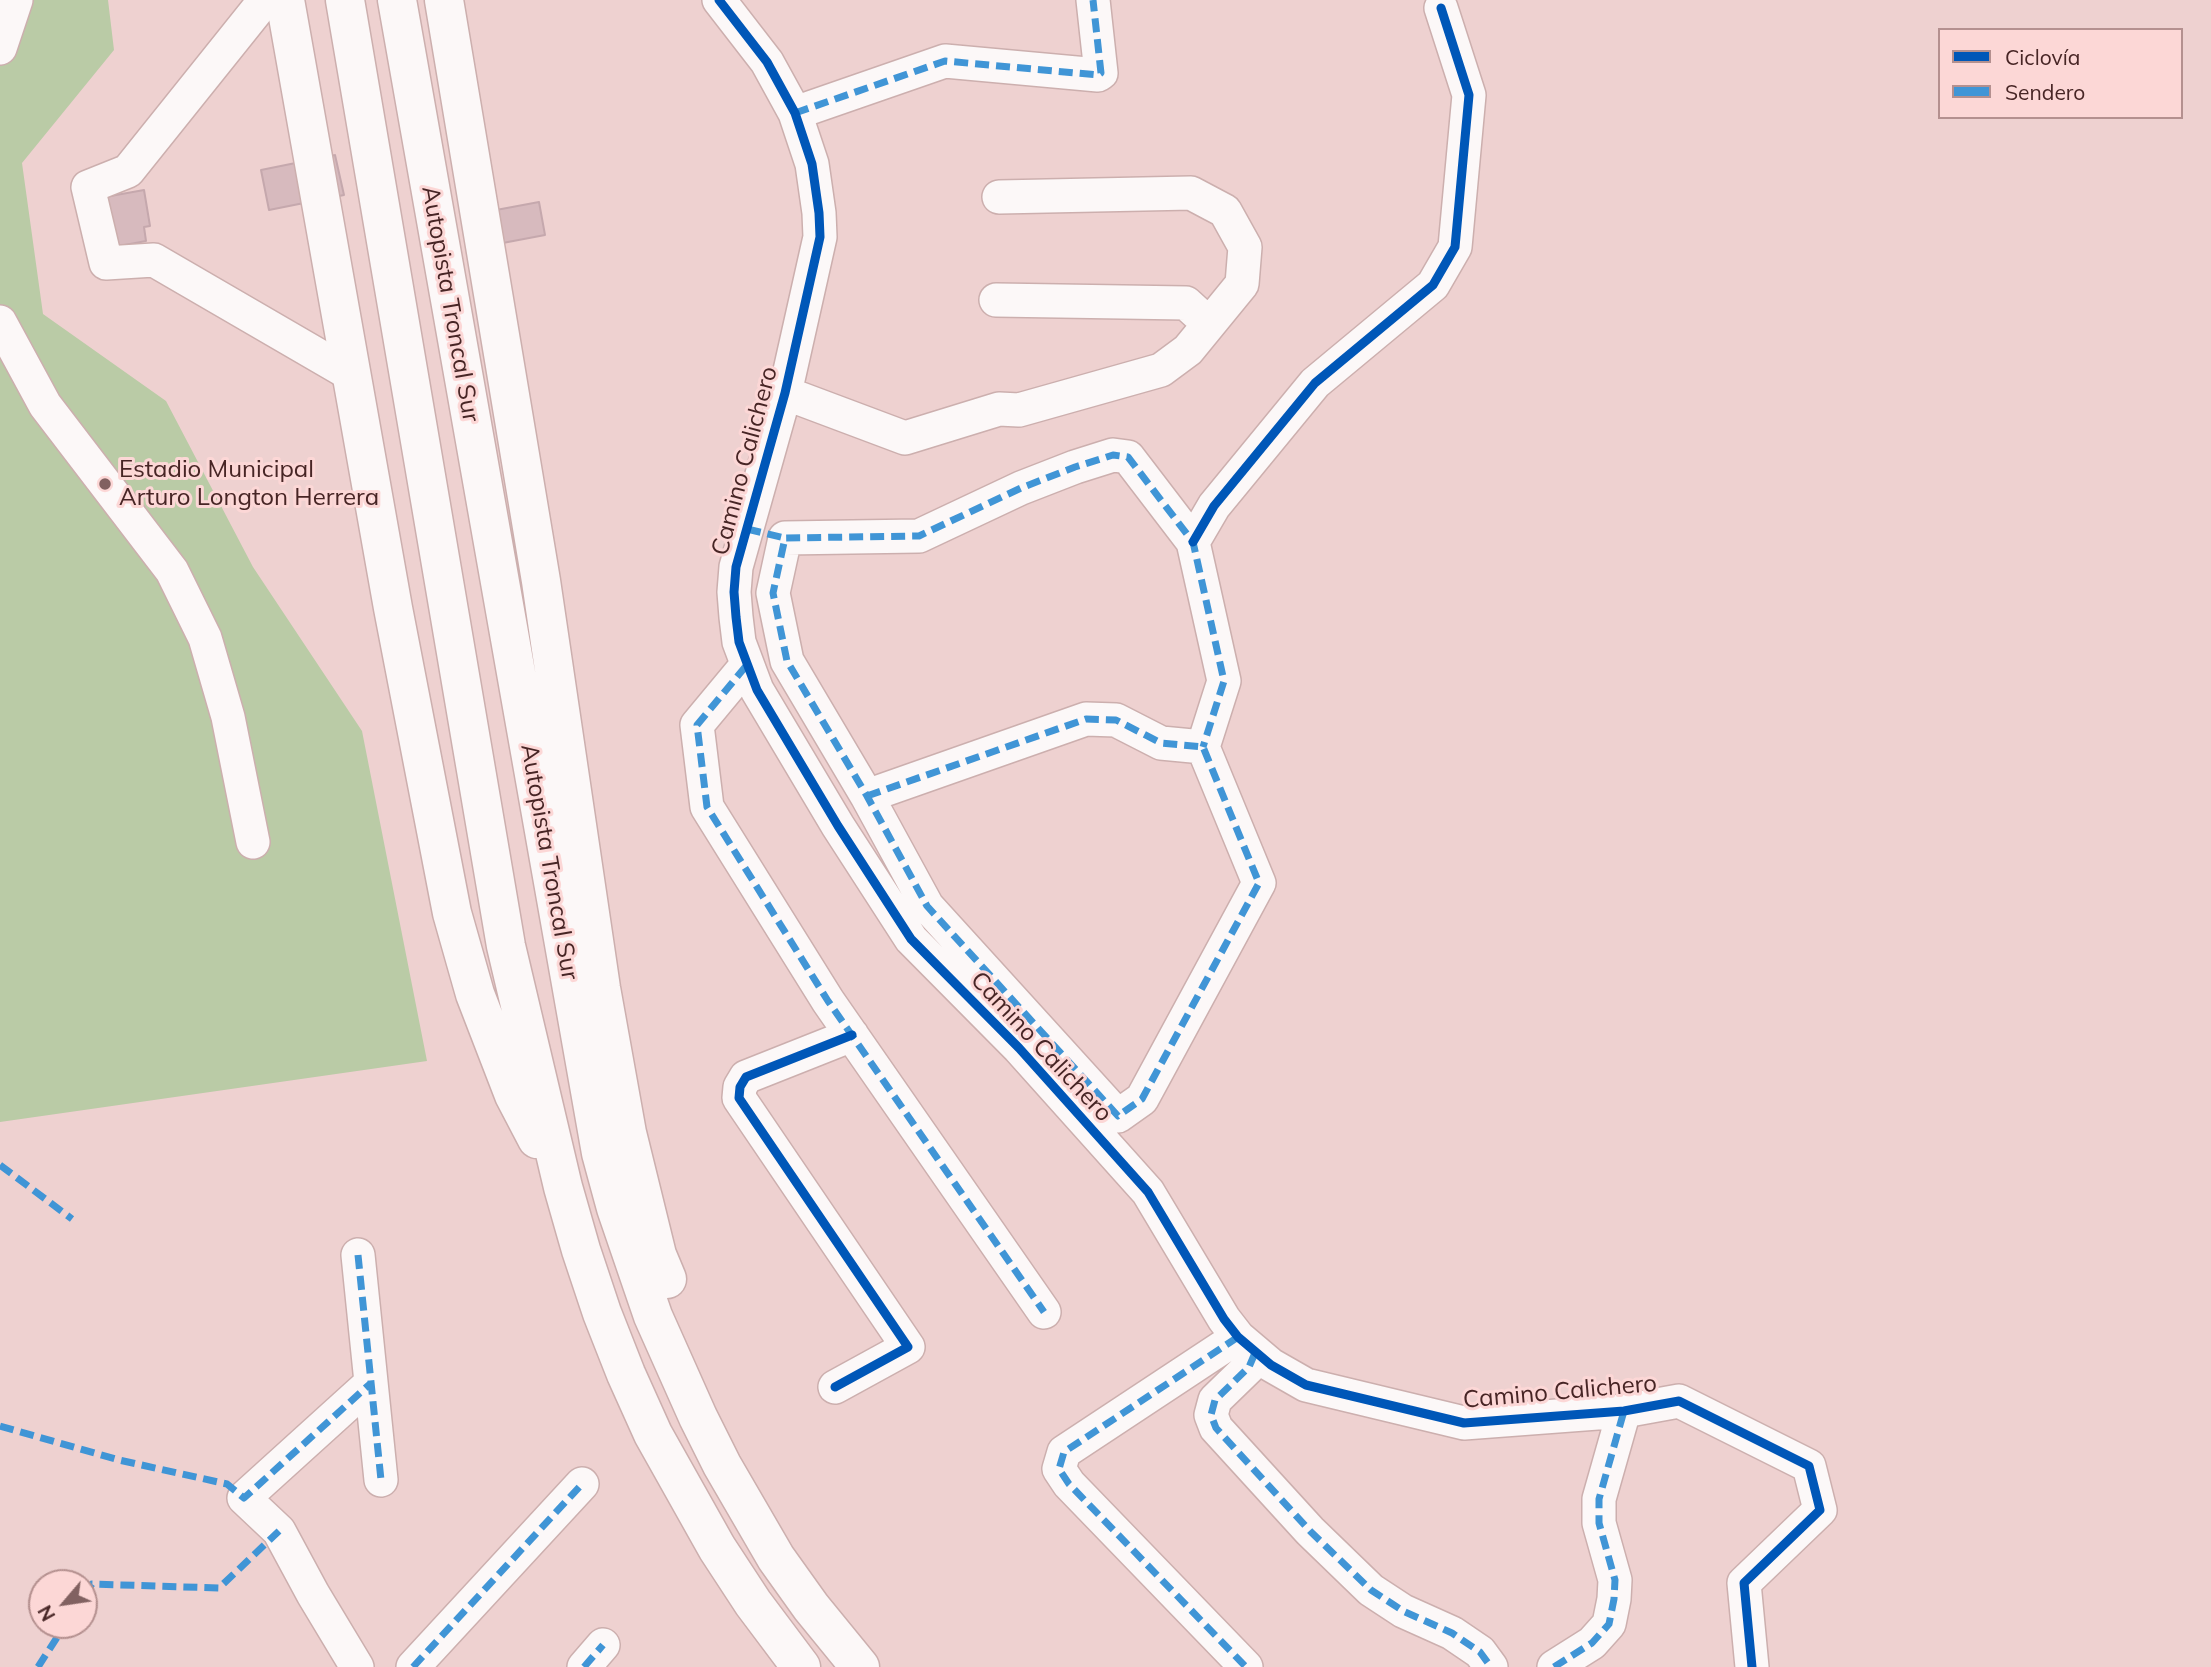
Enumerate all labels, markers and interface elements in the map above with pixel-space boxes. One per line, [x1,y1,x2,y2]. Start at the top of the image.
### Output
legend [1938,28,2183,119]
text: Ciclovía [2005,44,2080,70]
text: Sendero [2005,79,2085,105]
street label: Autopista Troncal Sur [415,184,485,424]
street label: Camino Calichero [706,363,784,559]
place label: Estadio Municipal Arturo Longton Herrera [119,456,379,512]
marker: Estadio Municipal Arturo Longton Herrera [97,476,113,492]
street label: Autopista Troncal Sur [514,742,584,982]
street label: Camino Calichero [964,966,1118,1128]
street label: Camino Calichero [1462,1369,1658,1415]
north arrow [28,1569,98,1639]
text: N [32,1601,60,1625]

